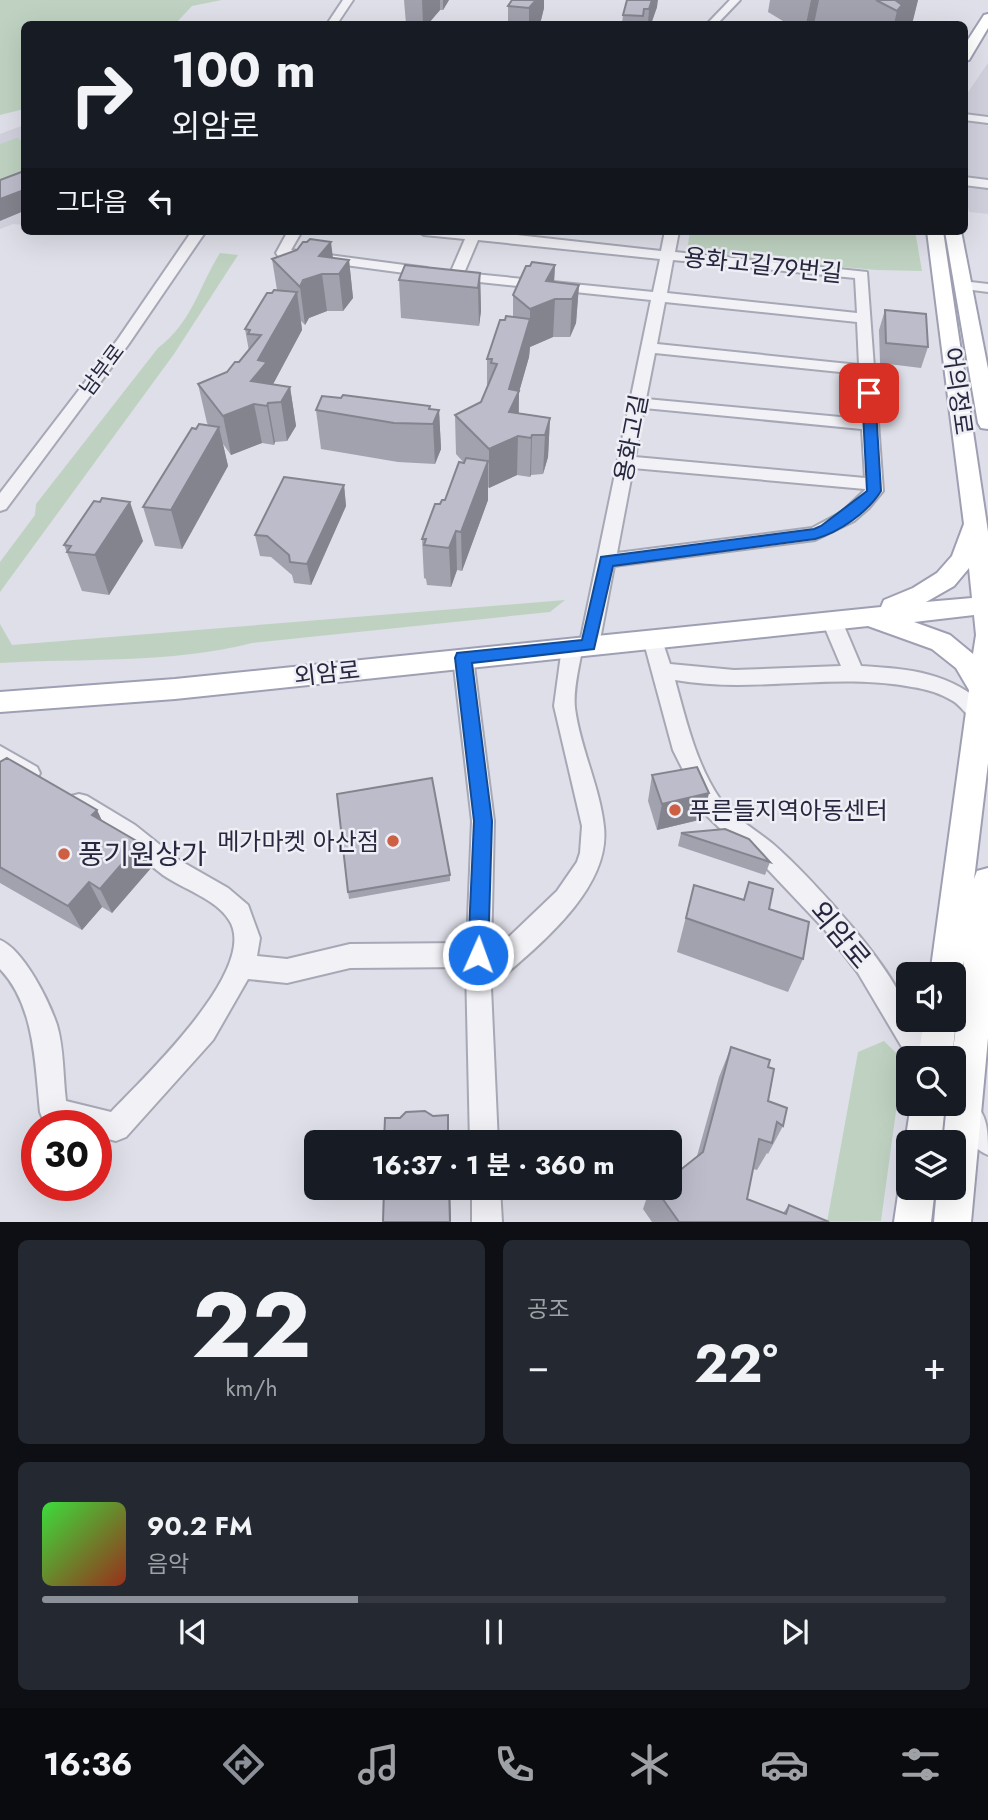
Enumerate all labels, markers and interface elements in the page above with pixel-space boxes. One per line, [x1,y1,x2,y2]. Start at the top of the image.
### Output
text: 100 m [171,35,316,105]
icon: right [56,49,147,140]
text: 외암로 [171,103,259,149]
icon: left [142,182,180,220]
text: 그다음 [56,183,128,221]
street label: 용화고길79번길 [682,239,844,291]
street label: 남부로 [73,338,131,402]
street label: 어의정로 [935,345,981,437]
pin [839,363,899,423]
icon: arrive [850,374,888,412]
street label: 용화고길 [605,391,657,485]
street label: 외암로 [292,652,362,694]
place label: 푸른들지역아동센터 [689,793,888,828]
marker: 푸른들지역아동센터 [667,802,683,818]
place label: 메가마켓 아산점 [217,824,379,859]
marker: 메가마켓 아산점 [385,833,401,849]
place label: 풍기원상가 [78,834,207,875]
marker: 풍기원상가 [56,846,72,862]
street label: 외암로 [799,892,881,978]
position arrow [441,918,515,992]
map controls [896,962,966,1200]
button: sound [896,962,966,1032]
button: search [896,1046,966,1116]
speed limit sign: 30 [21,1110,112,1201]
button: layers [896,1130,966,1200]
text: 16:37 · 1 분 · 360 m [371,1146,615,1184]
text: 22 [192,1260,311,1391]
text: 공조 [527,1292,569,1326]
text: 22° [694,1326,778,1402]
text: − [527,1338,549,1393]
text: + [923,1338,946,1393]
text: km/h [226,1371,277,1405]
text: 90.2 FM [147,1507,252,1545]
text: 음악 [147,1547,189,1581]
icon: previous [174,1613,212,1651]
icon: pause [475,1613,513,1651]
icon: next [776,1613,814,1651]
icon: directions [219,1740,268,1789]
icon: music [354,1740,403,1789]
icon: phone [490,1740,539,1789]
icon: climate [625,1740,674,1789]
icon: car [760,1740,809,1789]
icon: filters [896,1740,945,1789]
text: 16:36 [43,1741,132,1787]

